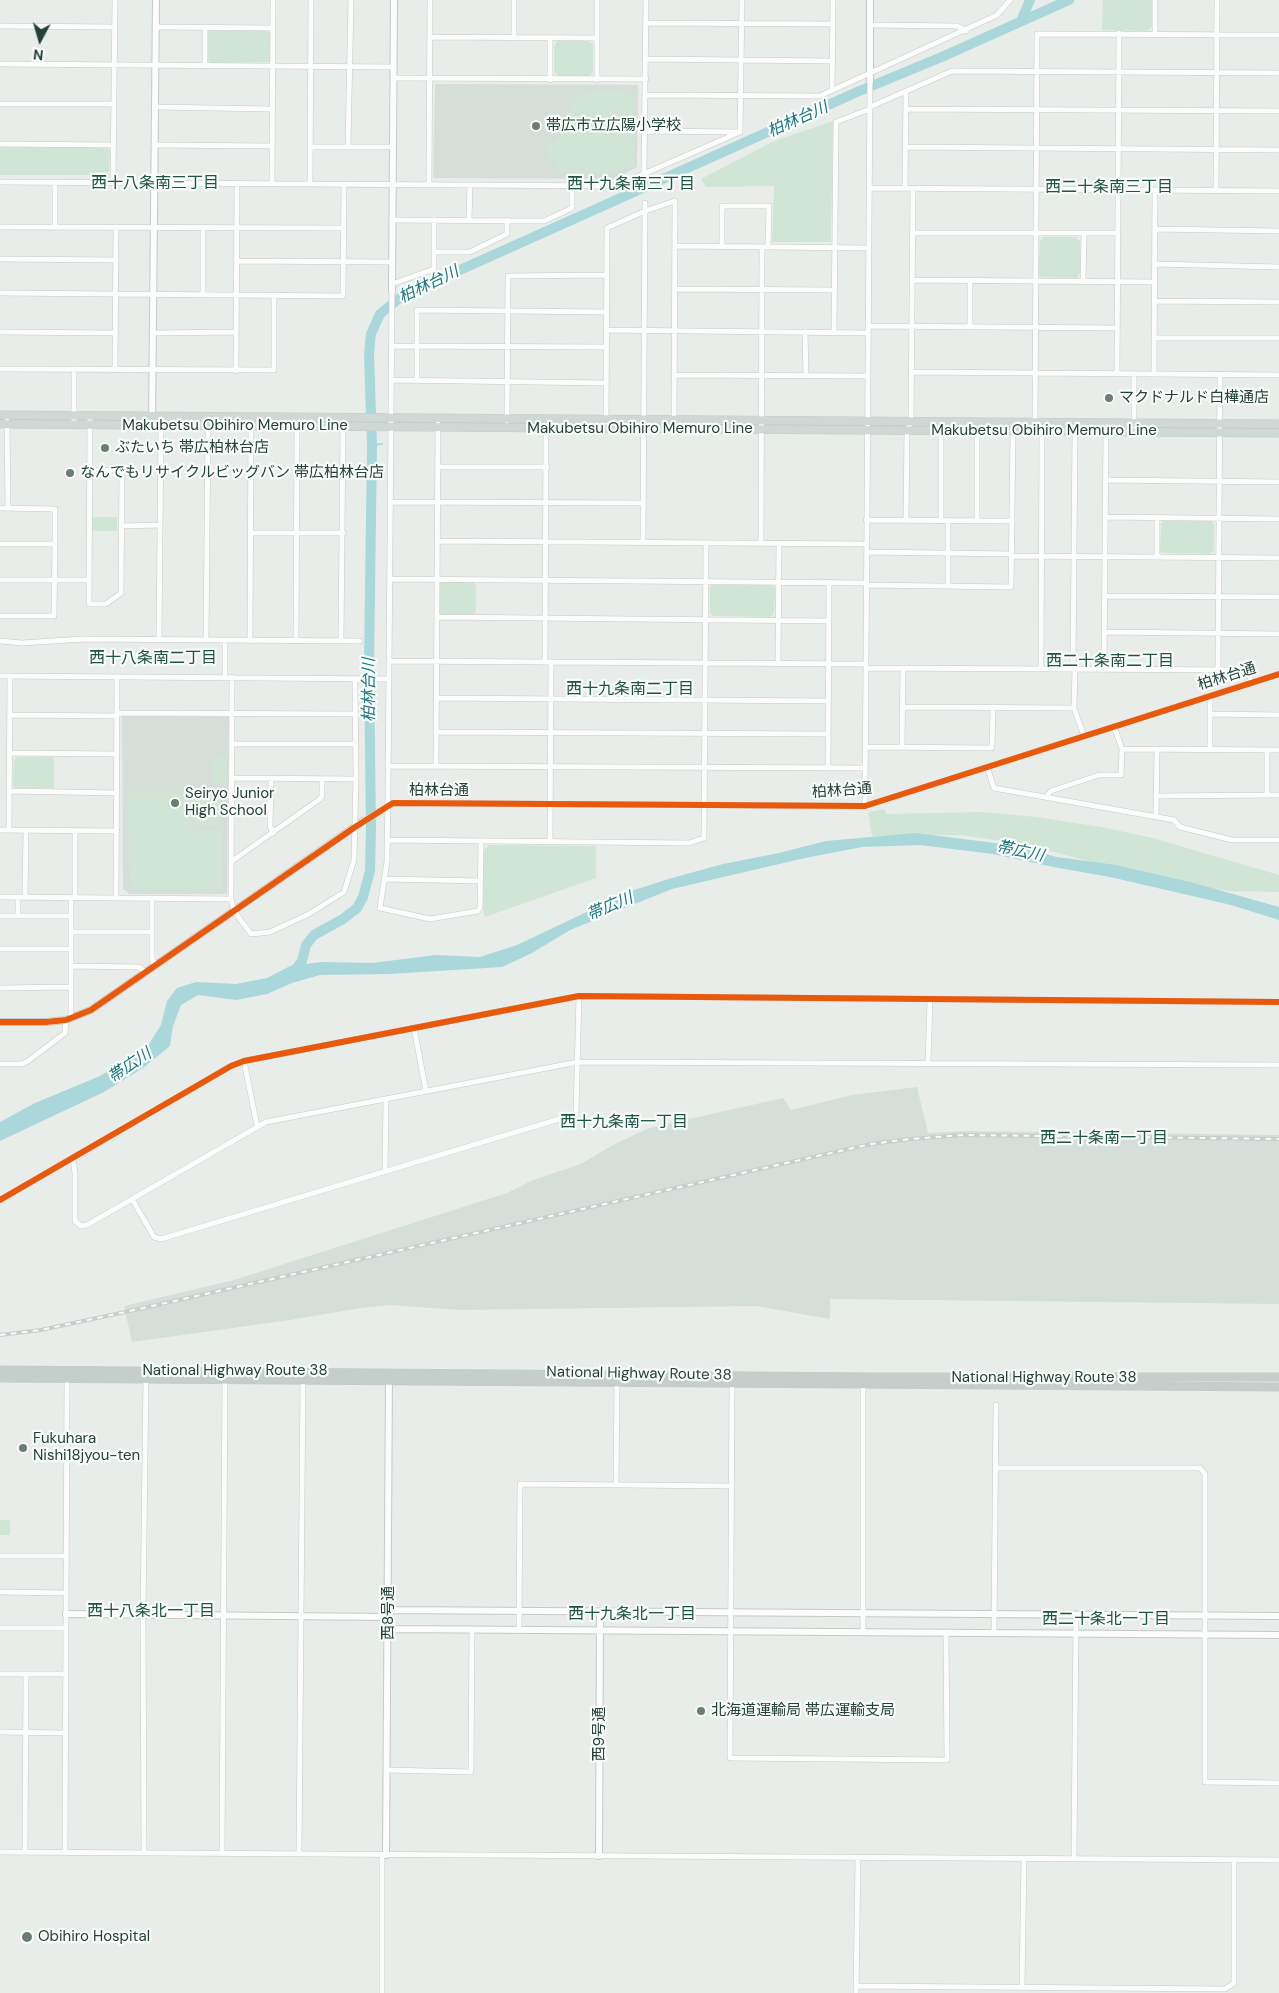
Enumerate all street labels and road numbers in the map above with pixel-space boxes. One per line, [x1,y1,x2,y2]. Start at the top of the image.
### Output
street label: Makubetsu Obihiro Memuro Line [122,417,348,435]
street label: Makubetsu Obihiro Memuro Line [527,420,753,438]
street label: Makubetsu Obihiro Memuro Line [931,422,1157,440]
street label: 柏林台通 [1196,660,1258,694]
street label: 柏林台通 [811,780,873,802]
street label: 柏林台通 [409,782,469,800]
street label: National Highway Route 38 [142,1362,328,1380]
street label: National Highway Route 38 [546,1363,732,1385]
street label: National Highway Route 38 [951,1369,1137,1387]
street label: 西8号通 [380,1586,398,1640]
street label: 西9号通 [591,1707,609,1761]

